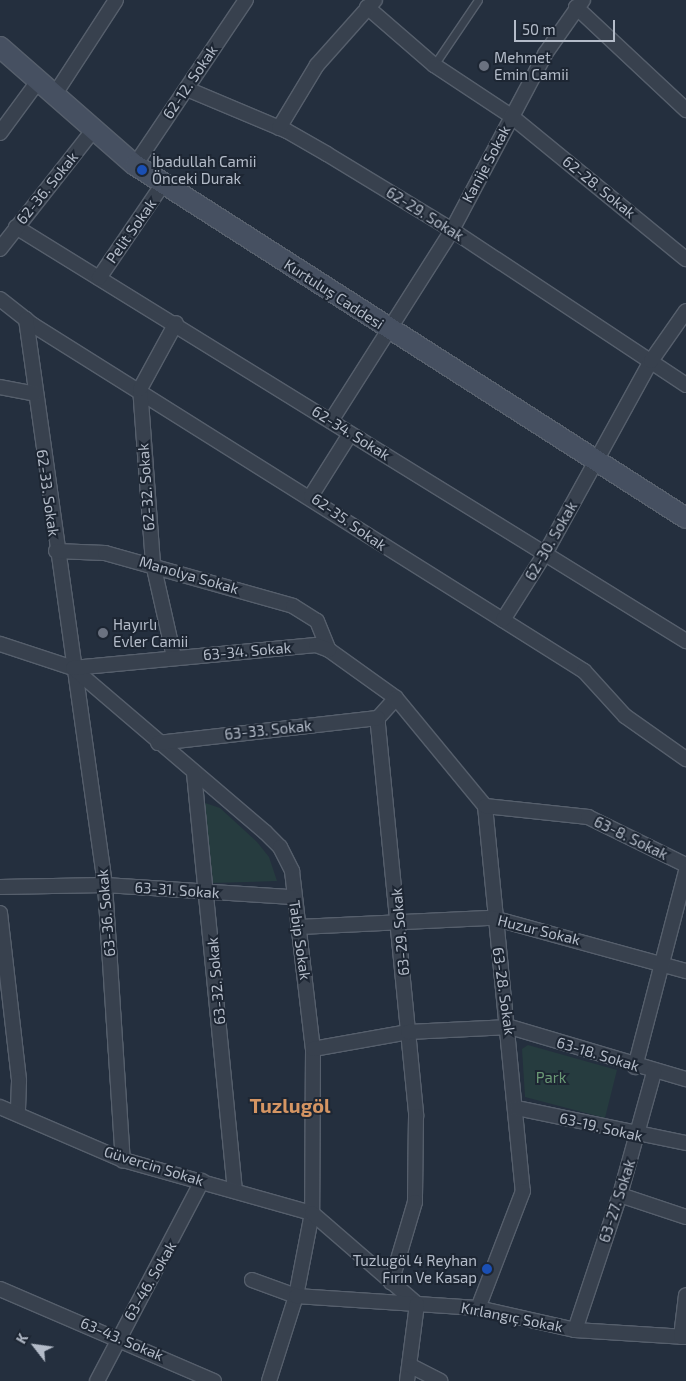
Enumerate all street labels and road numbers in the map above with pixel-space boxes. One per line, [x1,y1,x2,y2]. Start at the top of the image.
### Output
street label: 62-12. Sokak [159,42,221,122]
street label: Kanije Sokak [458,122,514,206]
street label: 62-36. Sokak [12,148,82,228]
street label: 62-28. Sokak [559,152,639,222]
street label: 62-29. Sokak [383,183,467,245]
street label: Pelit Sokak [102,195,160,267]
street label: Kurtuluş Caddesi [281,255,387,333]
street label: 62-34. Sokak [309,402,393,464]
street label: 62-32. Sokak [134,443,158,531]
street label: 62-33. Sokak [33,448,63,538]
street label: 62-35. Sokak [308,490,390,554]
street label: 62-30. Sokak [521,498,581,584]
street label: Manolya Sokak [137,552,241,598]
street label: 63-34. Sokak [202,638,292,664]
street label: 63-33. Sokak [224,716,312,744]
street label: 63-8. Sokak [591,812,671,864]
street label: 63-36. Sokak [93,868,119,958]
street label: 63-31. Sokak [134,878,220,902]
street label: 63-29. Sokak [387,887,413,977]
street label: Tabip Sokak [286,899,314,981]
street label: Huzur Sokak [496,911,582,949]
street label: 63-32. Sokak [203,937,229,1025]
street label: 63-28. Sokak [489,946,519,1036]
street label: 63-18. Sokak [555,1033,641,1075]
street label: 63-19. Sokak [558,1109,644,1145]
street label: Güvercin Sokak [102,1142,206,1190]
street label: 63-27. Sokak [595,1157,639,1245]
street label: 63-46. Sokak [120,1238,180,1324]
street label: Kırlangıç Sokak [460,1298,564,1336]
street label: 63-43. Sokak [78,1313,166,1365]

